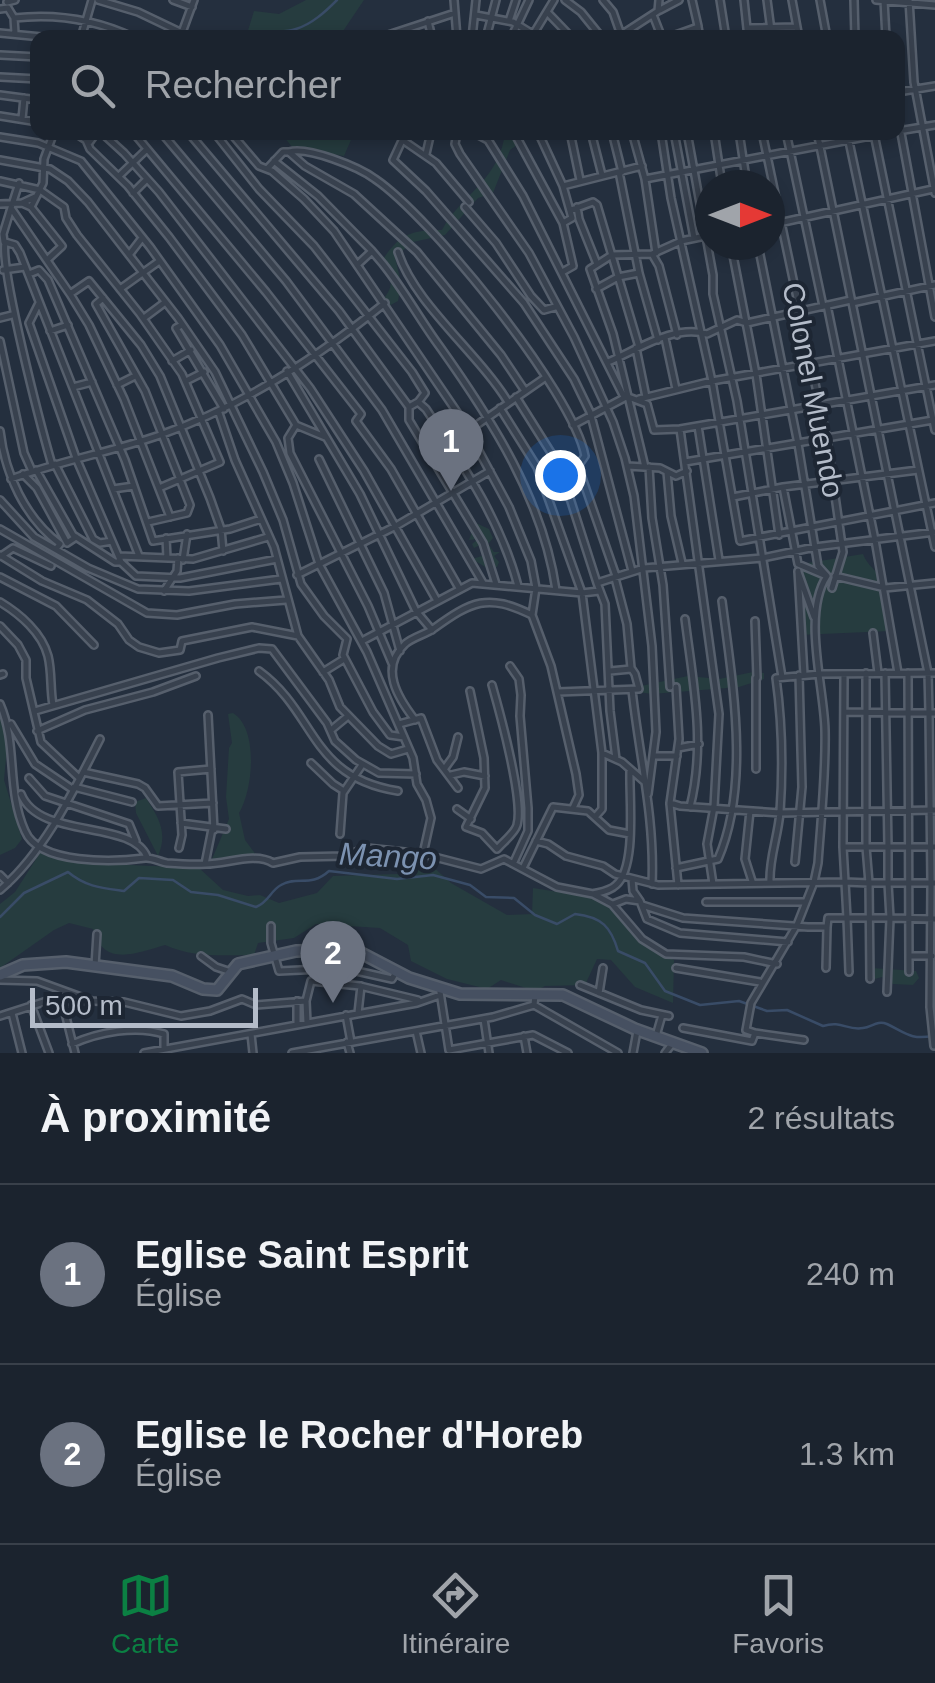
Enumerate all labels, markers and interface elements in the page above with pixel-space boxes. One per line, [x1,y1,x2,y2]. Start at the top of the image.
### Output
search box [30,30,905,140]
icon: search [65,58,120,113]
text: Rechercher [145,64,341,106]
north arrow [695,170,785,260]
street label: Colonel Muendo [776,280,851,500]
pin: 1 [418,408,484,491]
your location [535,450,586,501]
water label: Mango [338,835,438,877]
pin: 2 [300,920,366,1003]
scale bar [30,983,258,1028]
text: 500 m [45,990,123,1021]
text: À proximité [40,1094,271,1141]
text: 2 résultats [747,1100,895,1136]
text: Eglise Saint Esprit [135,1234,469,1276]
text: 1 [64,1256,81,1292]
text: 240 m [806,1256,895,1292]
text: Église [135,1277,222,1313]
text: Eglise le Rocher d'Horeb [135,1414,583,1456]
text: 2 [64,1436,81,1472]
text: 1.3 km [799,1436,895,1472]
text: Église [135,1457,222,1493]
tab: Carte [111,1568,179,1660]
tab: Itinéraire [401,1568,510,1660]
tab: Favoris [732,1568,824,1660]

